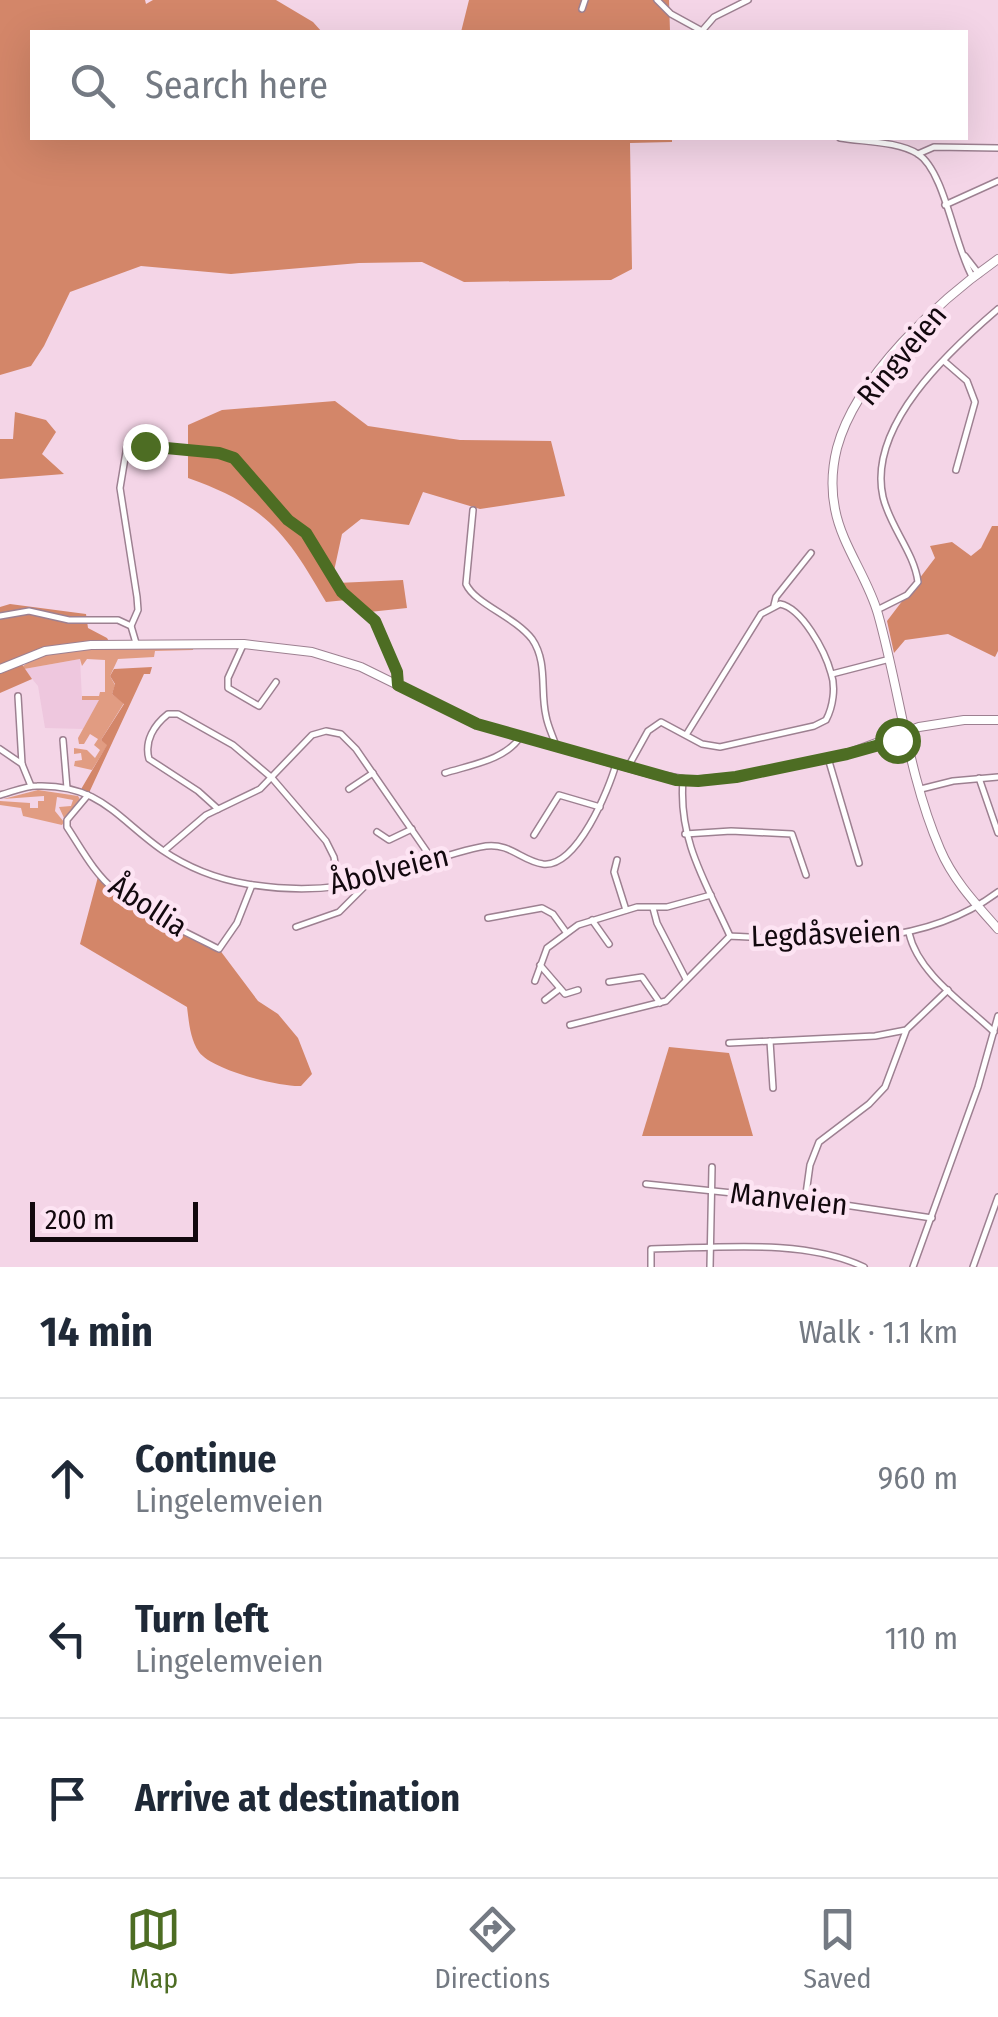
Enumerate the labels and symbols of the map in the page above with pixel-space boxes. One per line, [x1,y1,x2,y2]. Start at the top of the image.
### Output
street label: Ringveien [850,297,954,413]
route end [123,424,169,470]
route start [875,718,921,764]
street label: Åbolveien [326,837,452,902]
street label: Åbollia [102,867,194,944]
street label: Legdåsveien [750,913,902,955]
street label: Manveien [729,1175,849,1223]
scale bar [30,1197,198,1242]

